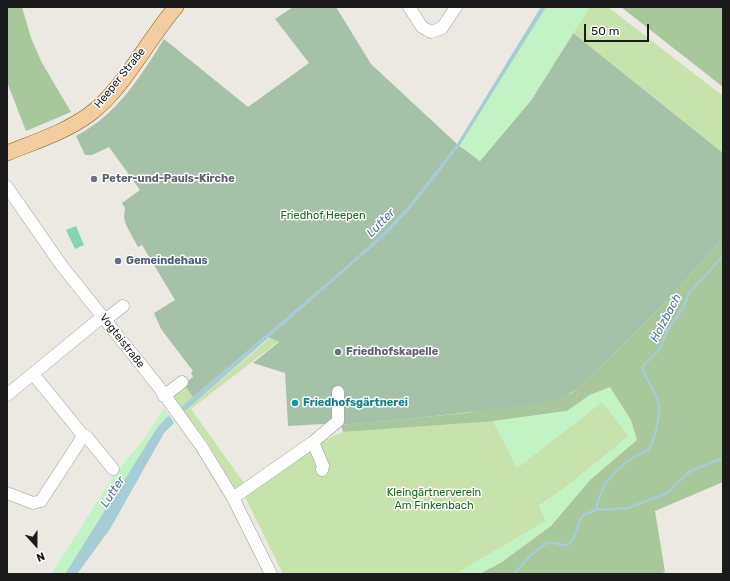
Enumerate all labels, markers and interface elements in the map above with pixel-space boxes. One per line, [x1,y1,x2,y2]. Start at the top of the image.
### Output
scale bar [586,16,651,42]
text: 50 m [591,24,619,38]
street label: Heeper Straße [92,45,148,111]
place label: Peter-und-Pauls-Kirche [102,172,235,186]
marker: Peter-und-Pauls-Kirche [89,174,99,184]
water label: Lutter [364,206,398,240]
park label: Friedhof Heepen [280,209,366,223]
place label: Gemeindehaus [126,254,208,268]
marker: Gemeindehaus [113,256,123,266]
water label: Holzbach [647,291,685,345]
street label: Vogteistraße [97,311,147,371]
place label: Friedhofskapelle [346,345,438,359]
marker: Friedhofskapelle [333,347,343,357]
place label: Friedhofsgärtnerei [303,396,408,410]
marker: Friedhofsgärtnerei [290,398,300,408]
water label: Lutter [98,474,128,510]
park label: Kleingärtnerverein Am Finkenbach [387,486,481,512]
north arrow [16,525,56,565]
text: N [34,549,47,564]

